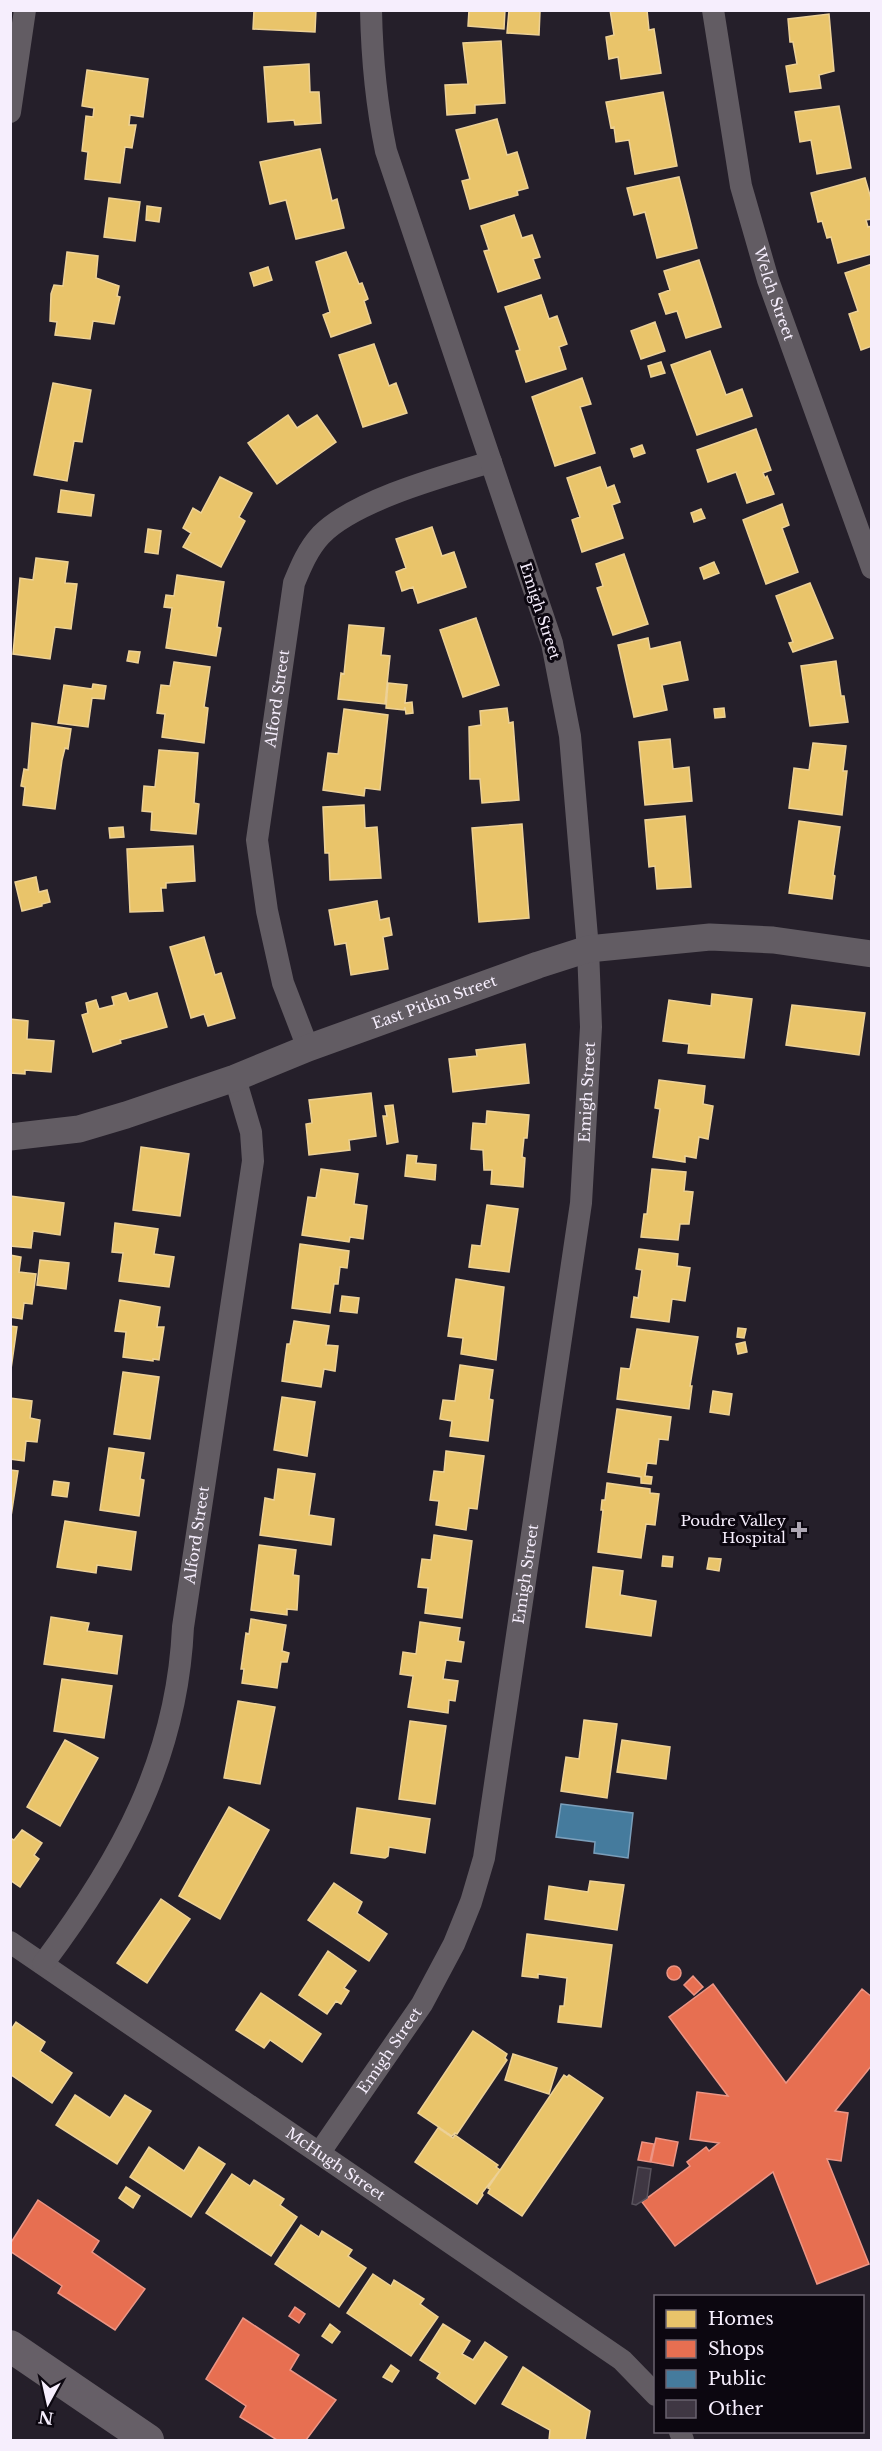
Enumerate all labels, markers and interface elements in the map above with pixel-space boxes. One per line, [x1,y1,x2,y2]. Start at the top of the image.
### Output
street label: Welch Street [750,244,799,343]
street label: Emigh Street [516,560,565,662]
street label: Alford Street [260,648,293,750]
street label: East Pitkin Street [369,971,500,1033]
street label: Emigh Street [574,1041,599,1143]
street label: Alford Street [179,1484,213,1586]
place label: Poudre Valley Hospital [681,1511,786,1547]
marker: Poudre Valley Hospital [790,1521,808,1539]
street label: Emigh Street [509,1522,542,1625]
street label: Emigh Street [353,2003,426,2097]
street label: McHugh Street [282,2123,389,2205]
legend [654,2295,864,2433]
text: Homes [708,2308,774,2330]
text: Shops [708,2338,764,2360]
text: Public [708,2368,766,2390]
north arrow [18,2373,78,2433]
text: Other [708,2398,764,2420]
text: N [37,2407,55,2429]

